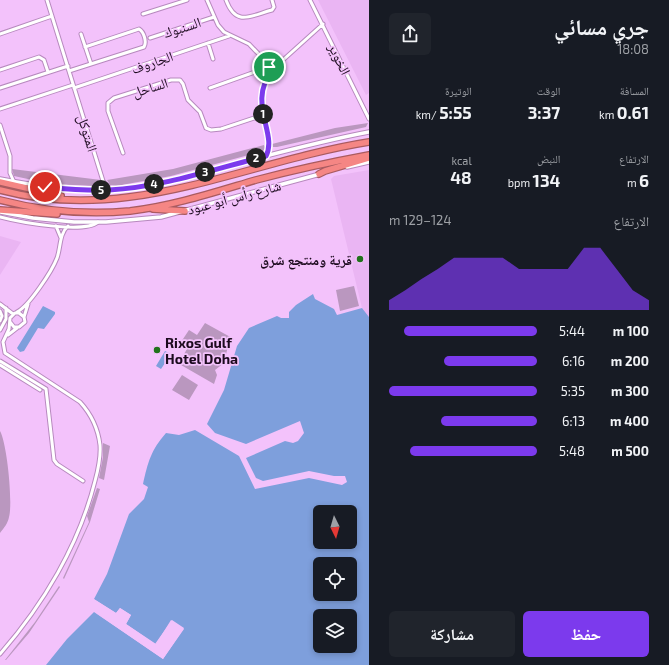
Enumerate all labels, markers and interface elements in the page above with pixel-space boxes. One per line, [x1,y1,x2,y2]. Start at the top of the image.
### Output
street label: السنبوك [161,13,203,42]
button: share [389,13,431,55]
text: جري مسائي [554,13,649,39]
street label: الخوير [324,40,355,78]
text: 18:08 [617,41,649,57]
street label: الجاروف [129,47,175,78]
pin [252,50,286,84]
icon: arrive [258,56,280,78]
street label: الساحل [130,74,170,101]
text: الوتيرة [445,84,472,97]
text: الوقت [537,84,560,97]
text: المسافة [620,84,649,97]
text: 5:55 [439,102,472,122]
text: 3:37 [528,102,560,122]
text: 0.61 [617,102,649,122]
pin: 1 [253,104,273,124]
text: 1 [261,107,265,120]
text: /km [416,108,439,121]
text: km [599,108,617,121]
street label: المتوكل [73,112,102,154]
pin: 2 [246,148,266,168]
text: 2 [253,151,259,164]
text: النبض [537,152,560,165]
text: الارتفاع [619,152,649,165]
text: kcal [452,154,472,167]
pin: 3 [195,162,215,182]
text: 3 [202,165,208,178]
text: 48 [450,167,472,187]
pin [28,170,62,204]
text: 134 [533,170,560,190]
text: 6 [639,170,649,190]
pin: 4 [144,174,164,194]
icon: check [34,176,56,198]
street label: شارع رأس أبو عبود [185,176,283,220]
text: bpm [508,176,533,189]
text: m [627,176,639,189]
text: 4 [150,177,158,190]
pin: 5 [91,180,111,200]
text: 5 [98,183,104,196]
text: 124–129 m [389,212,451,228]
text: الارتفاع [614,213,649,229]
place label: قرية ومنتجع شرق [260,251,352,270]
marker: قرية ومنتجع شرق [355,254,365,264]
text: 5:44 [559,323,585,339]
text: 100 m [613,323,649,339]
place label: Rixos Gulf Hotel Doha [165,334,238,367]
marker: Rixos Gulf Hotel Doha [152,345,162,355]
text: 6:16 [562,353,585,369]
text: 200 m [611,353,649,369]
text: 5:35 [561,383,585,399]
text: 300 m [611,383,649,399]
text: 6:13 [562,413,585,429]
text: 400 m [610,413,649,429]
text: 5:48 [559,443,585,459]
text: 500 m [611,443,649,459]
north arrow [313,505,357,549]
map controls [313,505,357,653]
button: locate [313,557,357,601]
button: layers [313,609,357,653]
button: مشاركة [389,611,515,657]
button: حفظ [523,611,649,657]

